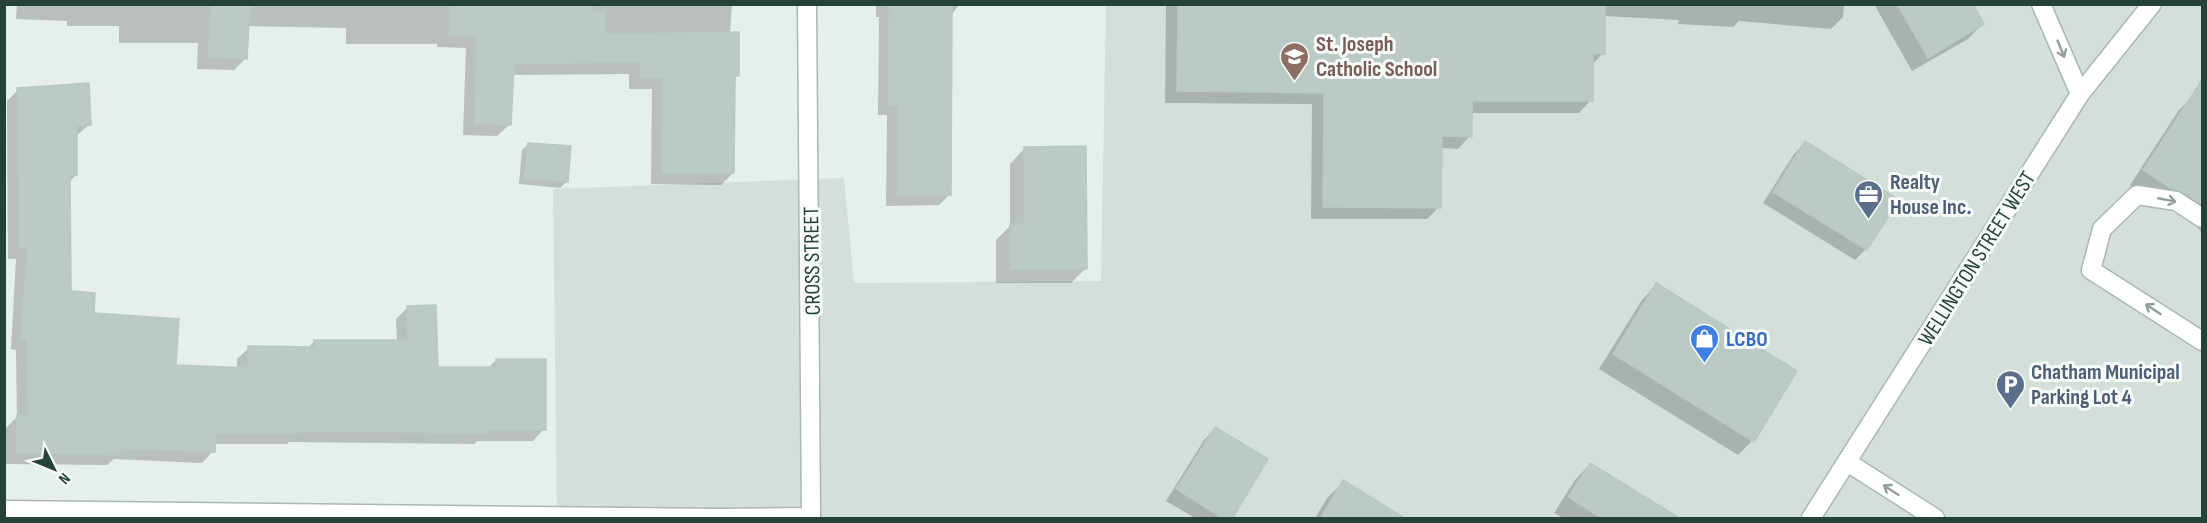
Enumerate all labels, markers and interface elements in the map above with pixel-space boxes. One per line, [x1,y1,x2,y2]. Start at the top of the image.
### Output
place label: St. Joseph Catholic School [1316,31,1437,83]
school or university icon: St. Joseph Catholic School [1279,40,1311,82]
one-way arrow [2056,40,2067,58]
street label: WELLINGTON STREET WEST [1913,166,2042,351]
place label: Realty House Inc. [1890,169,1972,221]
office icon: Realty House Inc. [1853,178,1885,220]
one-way arrow [2157,195,2177,206]
street label: CROSS STREET [798,206,827,316]
one-way arrow [2145,303,2162,315]
shop icon: LCBO [1689,322,1721,364]
place label: LCBO [1726,326,1768,353]
place label: Chatham Municipal Parking Lot 4 [2031,359,2180,411]
parking icon: Chatham Municipal Parking Lot 4 [1994,368,2026,410]
north arrow [24,439,84,499]
text: N [54,469,74,488]
one-way arrow [1883,484,1900,496]

